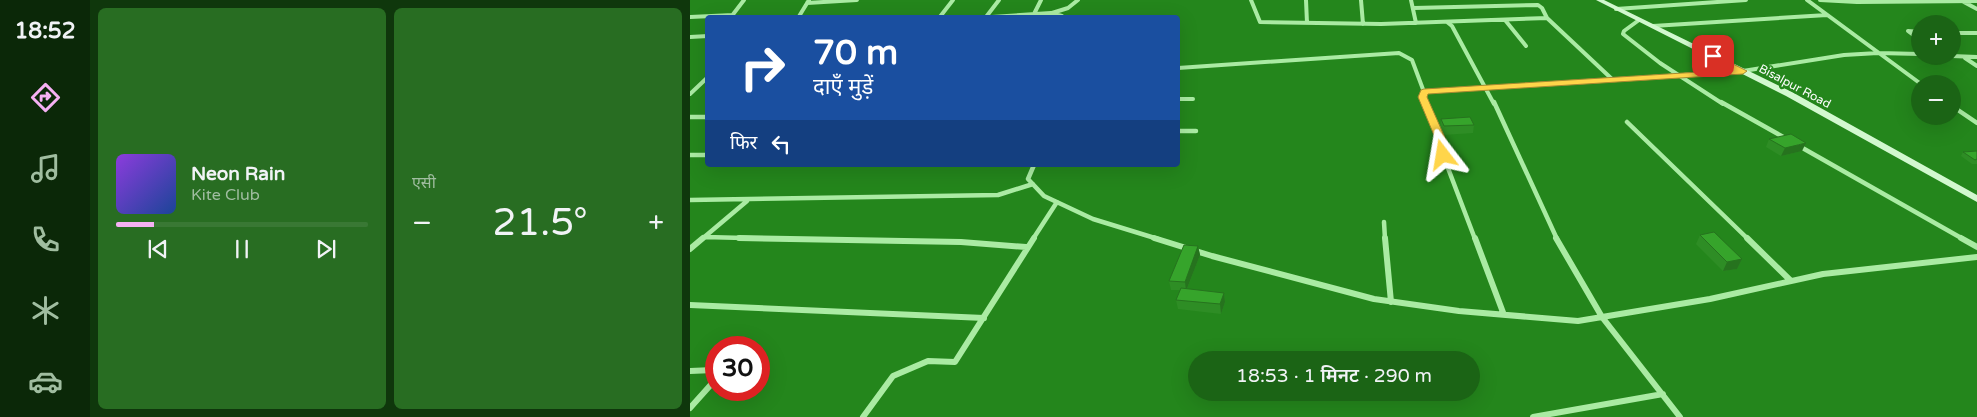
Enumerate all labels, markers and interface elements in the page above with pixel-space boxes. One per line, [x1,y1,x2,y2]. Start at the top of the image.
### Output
map controls [1911,15,1961,125]
button: + [1911,15,1961,65]
text: 18:52 [15,18,75,44]
text: 70 m [813,32,898,74]
icon: right [730,35,795,100]
pin [1692,35,1734,77]
icon: arrive [1699,42,1727,70]
street label: Bisalpur Road [1757,61,1833,111]
text: दाएँ मुड़ें [813,74,873,100]
button: − [1911,75,1961,125]
icon: directions [28,80,63,115]
position arrow [1416,128,1468,180]
icon: left [767,130,795,158]
text: फिर [730,132,757,154]
icon: music [28,151,63,186]
text: Neon Rain [191,163,285,185]
text: एसी [412,173,436,193]
text: Kite Club [191,185,260,205]
text: 21.5° [493,200,588,246]
text: − [412,206,432,240]
text: + [648,206,664,240]
icon: phone [28,222,63,257]
icon: previous [144,235,172,263]
icon: pause [228,235,256,263]
icon: next [312,235,340,263]
icon: climate [28,293,63,328]
speed limit sign: 30 [705,336,770,401]
icon: car [28,364,63,399]
text: 18:53 · 1 मिनट · 290 m [1236,365,1432,387]

